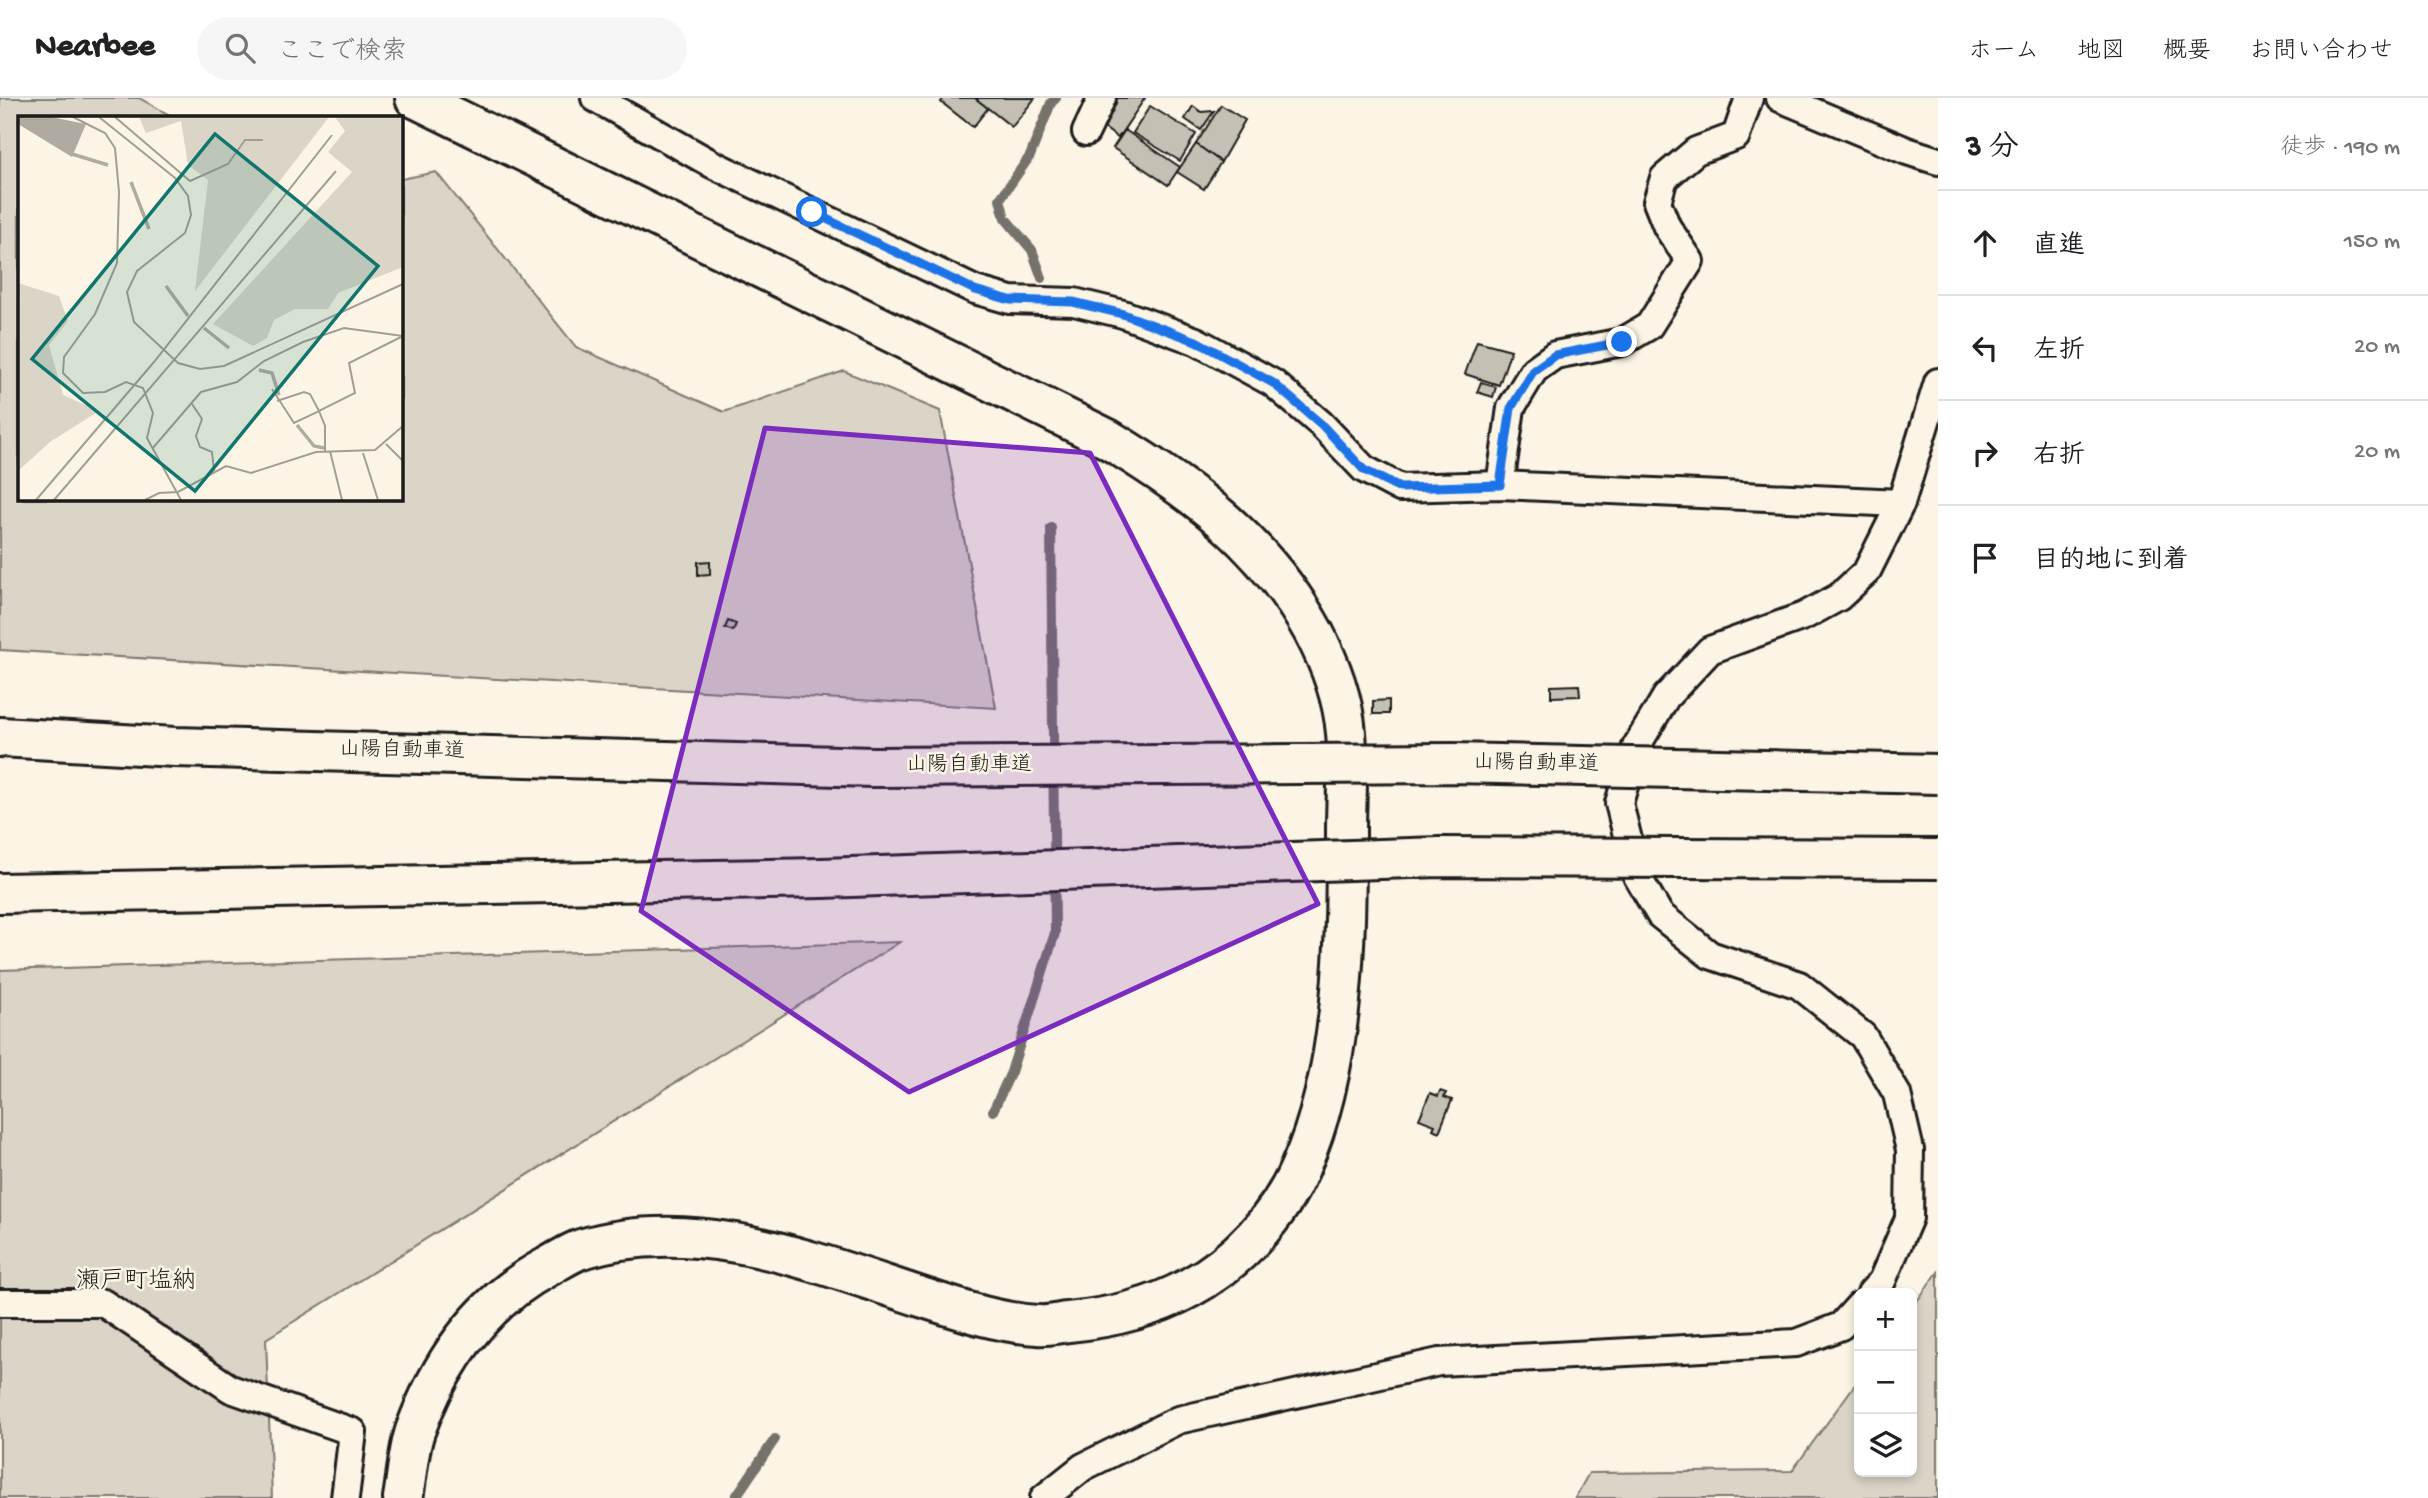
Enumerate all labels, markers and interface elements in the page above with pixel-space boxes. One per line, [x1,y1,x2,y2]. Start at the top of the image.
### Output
search box [197,17,687,80]
text: Nearbee [35,29,155,67]
icon: search [221,29,259,67]
text: ここで検索 [277,38,407,69]
text: ホーム [1968,38,2039,67]
text: 地図 [2077,38,2125,67]
text: 概要 [2163,38,2211,67]
text: お問い合わせ [2249,38,2393,67]
inset map [18,116,402,500]
text: 3 分 [1966,132,2019,167]
text: 徒歩 · 190 m [2280,135,2400,162]
route start [796,196,827,227]
icon: ahead [1966,224,2004,262]
text: 150 m [2344,229,2400,256]
text: 直進 [2033,232,2085,263]
route end [1606,326,1637,357]
icon: left [1966,329,2004,367]
text: 20 m [2354,334,2400,361]
text: 左折 [2033,337,2085,368]
icon: right [1966,434,2004,472]
text: 20 m [2354,439,2400,466]
text: 右折 [2033,442,2085,473]
icon: arrive [1966,539,2004,577]
text: 目的地に到着 [2033,547,2189,578]
street label: 山陽自動車道 [339,736,465,766]
street label: 山陽自動車道 [1473,749,1599,779]
street label: 山陽自動車道 [906,752,1032,779]
district label: 瀬戸町塩納 [76,1267,196,1297]
map controls [1854,1288,1917,1477]
button: + [1854,1288,1917,1351]
button: − [1854,1351,1917,1414]
button: layers [1854,1414,1917,1477]

